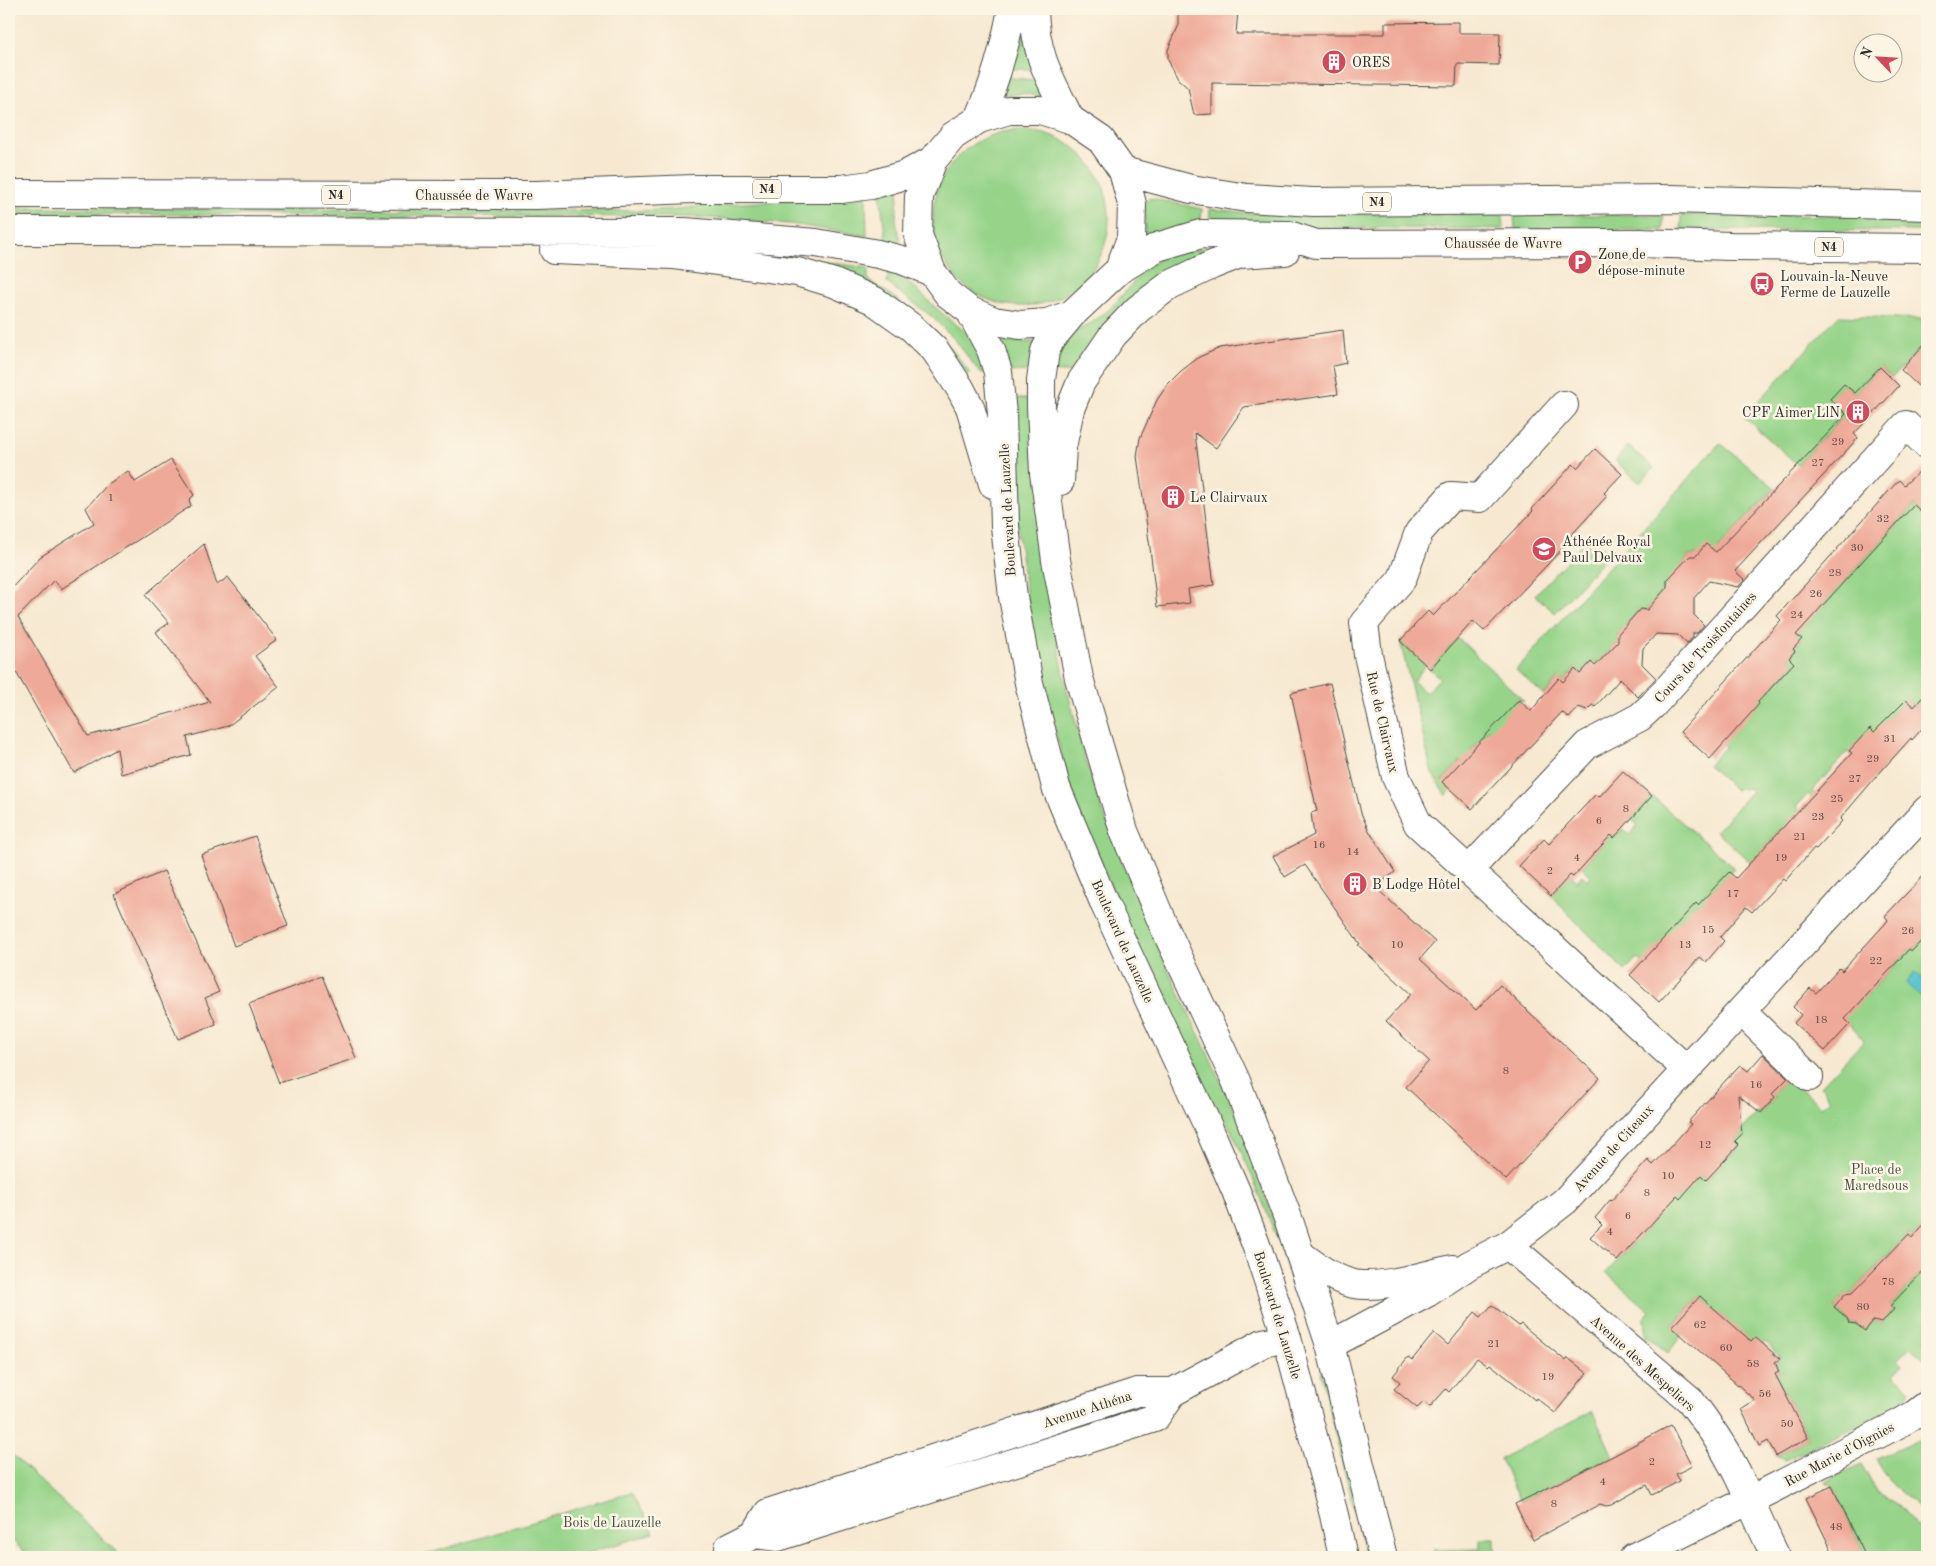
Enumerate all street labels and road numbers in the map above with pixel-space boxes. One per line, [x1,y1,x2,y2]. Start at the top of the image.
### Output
road number: N4 [753,180,781,198]
road number: N4 [322,186,350,204]
street label: Chaussée de Wavre [415,189,533,203]
road number: N4 [1363,192,1391,212]
street label: Chaussée de Wavre [1444,237,1562,251]
road number: N4 [1815,238,1843,256]
street label: Boulevard de Lauzelle [998,443,1018,577]
street label: Cours de Troisfontaines [1652,589,1759,706]
street label: Rue de Clairvaux [1364,670,1401,774]
street label: Boulevard de Lauzelle [1089,878,1156,1005]
street label: Avenue de Citeaux [1571,1102,1656,1195]
street label: Boulevard de Lauzelle [1251,1250,1303,1381]
street label: Avenue des Mespeliers [1587,1313,1698,1414]
street label: Avenue Athéna [1041,1389,1134,1431]
street label: Rue Marie d'Oignies [1782,1420,1897,1490]

